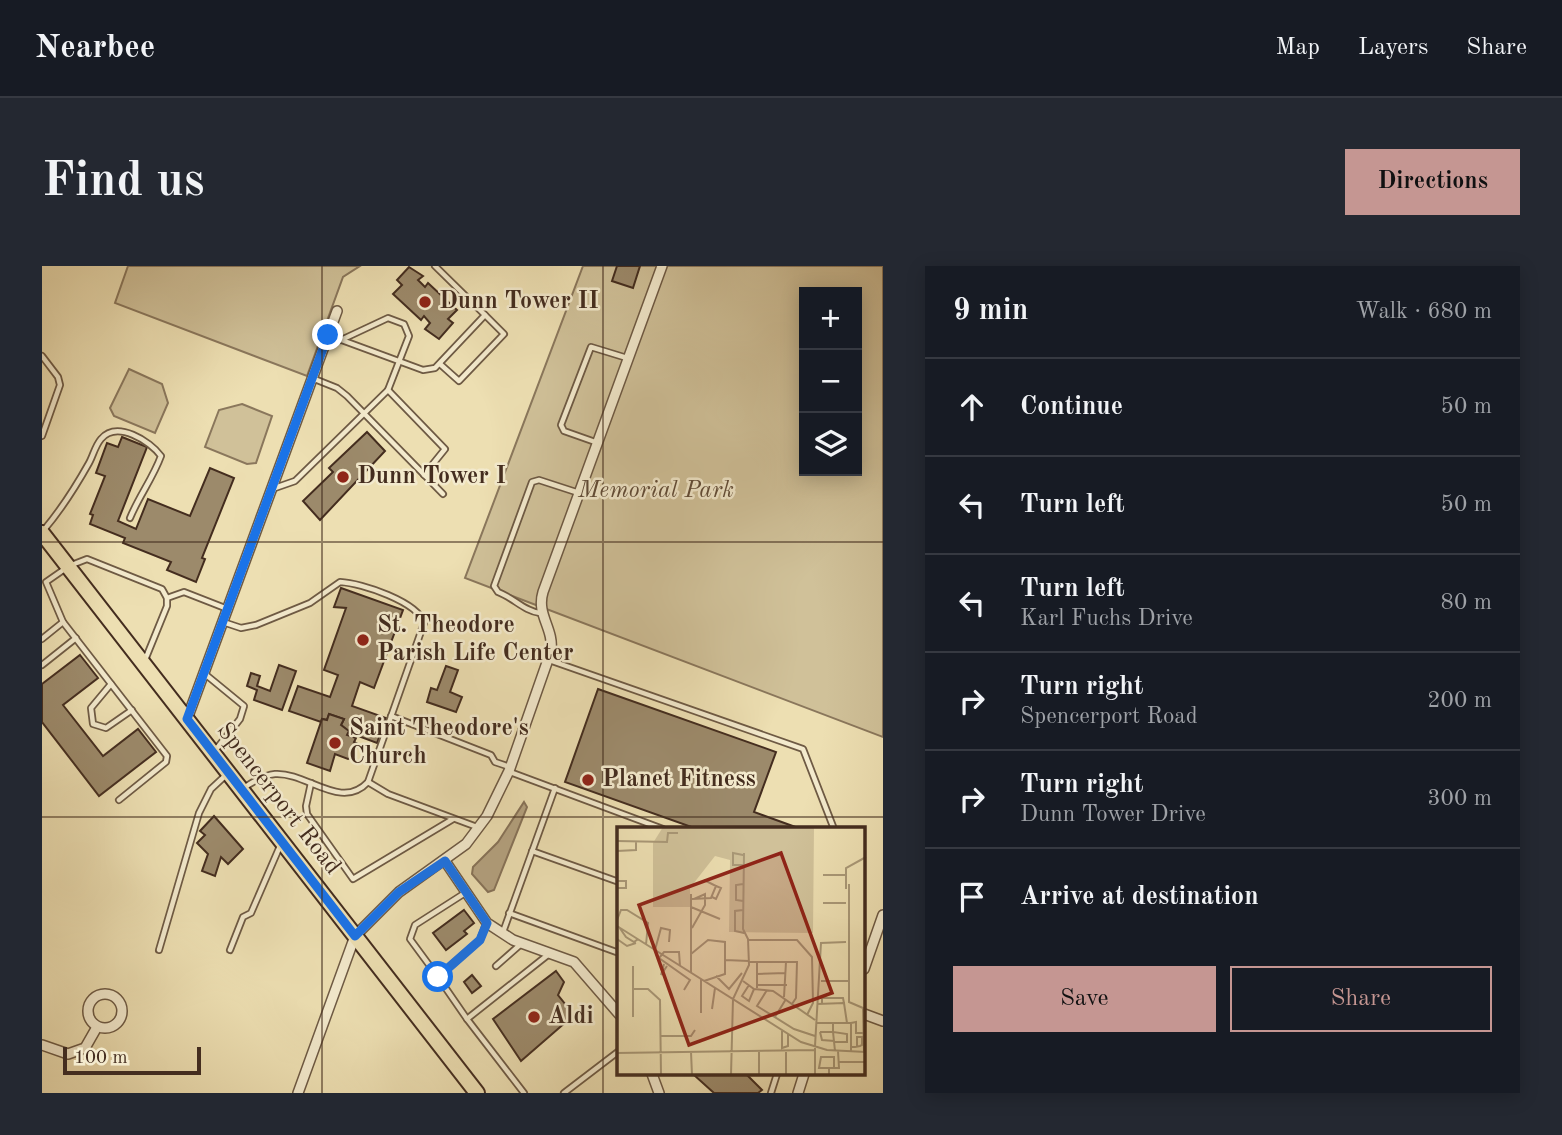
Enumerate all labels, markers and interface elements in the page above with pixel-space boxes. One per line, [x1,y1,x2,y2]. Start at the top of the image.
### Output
text: Nearbee [35,32,155,65]
text: Map [1276,36,1320,60]
text: Layers [1358,36,1428,60]
text: Share [1466,36,1527,60]
button: Directions [1345,149,1520,215]
text: Find us [42,158,205,207]
map controls [799,287,862,476]
button: + [799,287,862,350]
place label: Dunn Tower II [439,290,599,314]
marker: Dunn Tower II [417,294,433,310]
text: 9 min [953,296,1028,326]
text: Walk · 680 m [1356,300,1492,323]
route end [312,319,343,350]
button: − [799,350,862,413]
icon: ahead [953,388,991,426]
text: Continue [1020,394,1123,420]
text: 50 m [1441,395,1492,418]
button: layers [799,413,862,476]
place label: Dunn Tower I [357,465,506,489]
marker: Dunn Tower I [335,469,351,485]
park label: Memorial Park [577,479,734,503]
icon: left [953,486,991,524]
text: Turn left [1020,492,1125,518]
text: 50 m [1441,493,1492,516]
text: Turn left [1020,576,1125,602]
icon: left [953,584,991,622]
text: 80 m [1441,591,1492,614]
text: Karl Fuchs Drive [1020,607,1193,630]
place label: St. Theodore Parish Life Center [377,614,574,666]
marker: St. Theodore Parish Life Center [355,632,371,648]
text: Turn right [1020,674,1143,700]
icon: right [953,682,991,720]
text: 200 m [1427,689,1492,712]
text: Spencerport Road [1020,705,1198,728]
place label: Saint Theodore's Church [349,717,529,769]
street label: Spencerport Road [211,719,345,879]
marker: Saint Theodore's Church [327,735,343,751]
place label: Planet Fitness [602,768,756,792]
marker: Planet Fitness [580,772,596,788]
text: Turn right [1020,772,1143,798]
icon: right [953,780,991,818]
text: 300 m [1427,787,1492,810]
text: Dunn Tower Drive [1020,803,1206,826]
inset map [617,827,866,1076]
icon: arrive [953,878,991,916]
text: Arrive at destination [1020,884,1259,910]
route start [422,961,453,992]
button: Save [953,966,1216,1032]
button: Share [1230,966,1492,1032]
place label: Aldi [548,1005,594,1029]
marker: Aldi [526,1009,542,1025]
scale bar [63,1044,201,1076]
text: 100 m [74,1049,127,1068]

